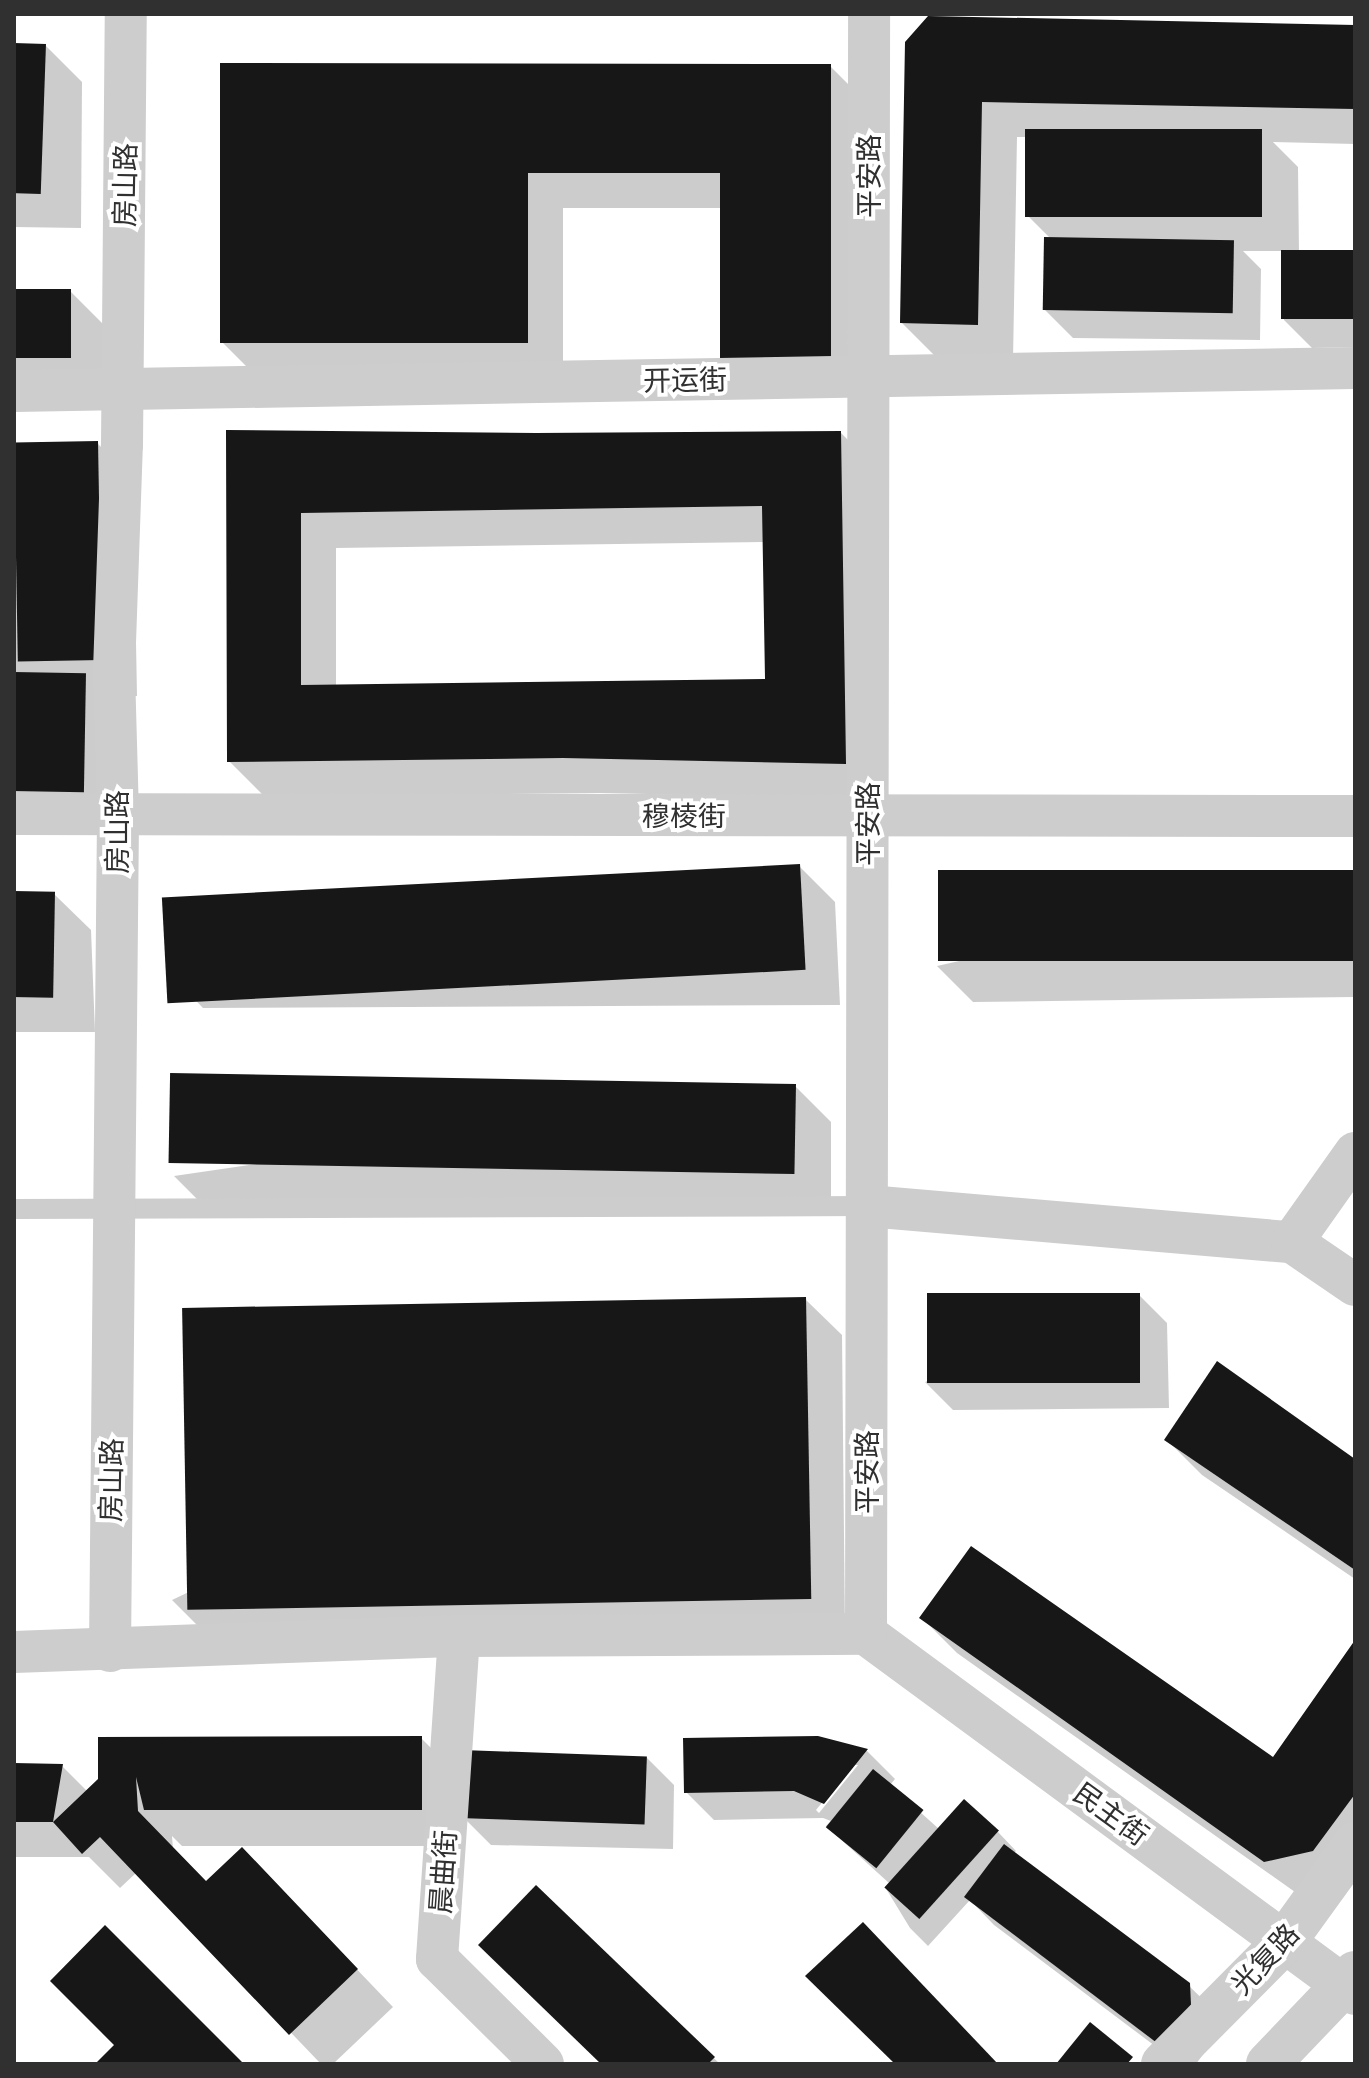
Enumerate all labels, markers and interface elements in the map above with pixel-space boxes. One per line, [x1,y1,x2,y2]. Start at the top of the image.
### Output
street label: 平安路 [852,134,886,218]
street label: 房山路 [107,143,143,227]
street label: 开运街 [643,362,727,398]
street label: 平安路 [851,782,885,866]
street label: 房山路 [100,790,134,874]
street label: 穆棱街 [642,799,726,833]
street label: 平安路 [850,1430,884,1514]
street label: 房山路 [93,1438,129,1522]
street label: 民主街 [1067,1776,1155,1852]
street label: 晨曲街 [423,1829,463,1915]
street label: 光复路 [1224,1917,1306,2001]

